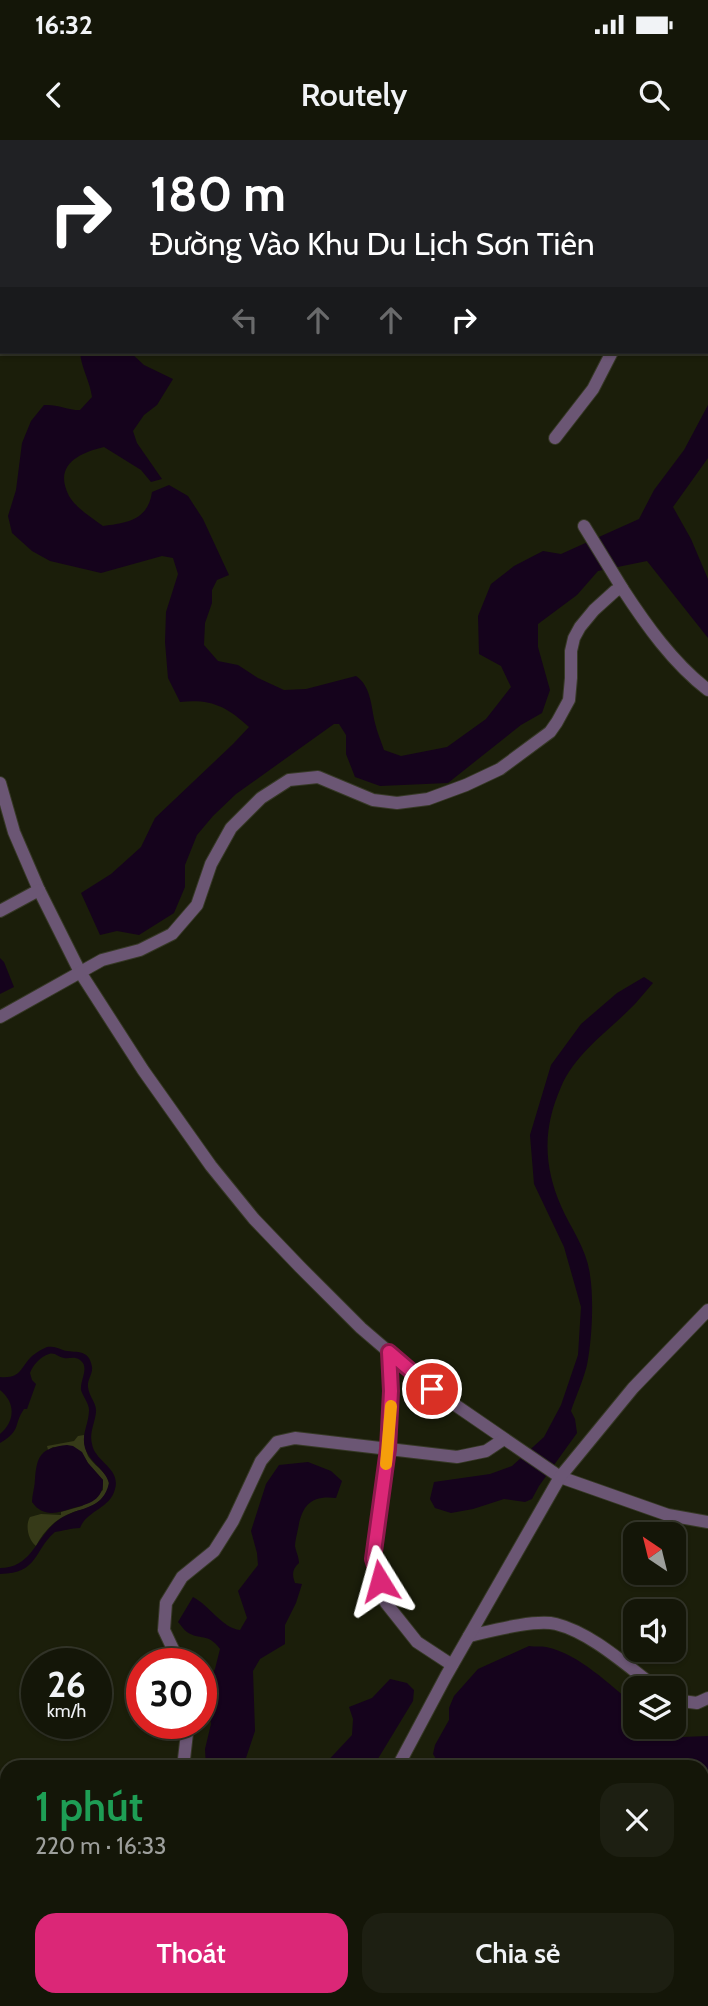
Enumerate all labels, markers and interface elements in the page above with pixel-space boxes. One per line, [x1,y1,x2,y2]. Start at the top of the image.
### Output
text: 16:32 [35,9,93,41]
text: Routely [301,75,407,114]
icon: back [35,76,73,114]
icon: search [635,76,673,114]
text: 180 m [150,164,286,223]
icon: right [35,168,126,259]
text: Đường Vào Khu Du Lịch Sơn Tiên [150,224,595,263]
icon: left [226,301,264,339]
icon: ahead [299,301,337,339]
icon: ahead [372,301,410,339]
icon: right [445,301,483,339]
pin [402,1359,462,1419]
icon: arrive [413,1370,451,1408]
north arrow [623,1522,686,1586]
map controls [623,1522,686,1739]
position arrow [343,1544,417,1618]
button: sound [623,1599,686,1662]
speed limit sign: 30 [126,1648,217,1739]
text: 26 [47,1663,86,1706]
button: layers [623,1676,686,1739]
text: km/h [47,1700,86,1722]
text: 1 phút [35,1780,143,1832]
button: close [600,1783,674,1857]
text: 220 m · 16:33 [35,1832,167,1860]
button: Thoát [35,1913,348,1993]
button: Chia sẻ [362,1913,674,1993]

